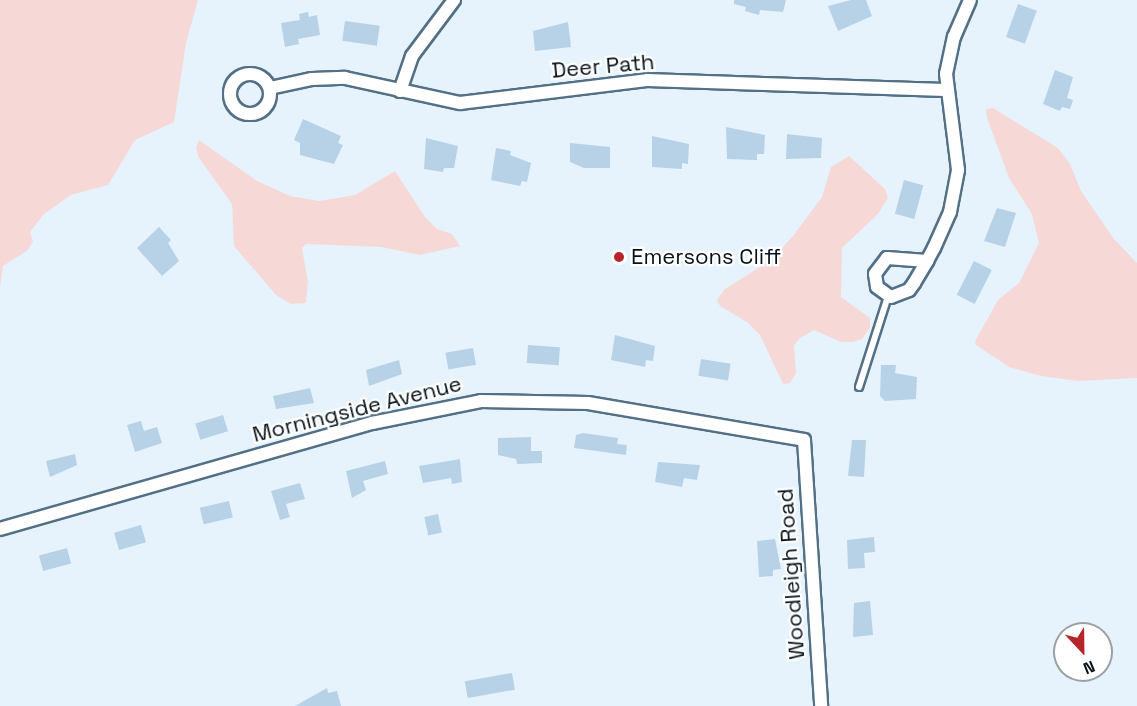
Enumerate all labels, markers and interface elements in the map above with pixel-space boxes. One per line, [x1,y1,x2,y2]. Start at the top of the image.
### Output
street label: Deer Path [550,48,656,84]
place label: Emersons Cliff [631,244,781,270]
marker: Emersons Cliff [612,250,626,264]
street label: Morningside Avenue [250,370,464,448]
street label: Woodleigh Road [772,488,810,660]
north arrow [1053,622,1113,682]
text: N [1080,656,1098,679]

